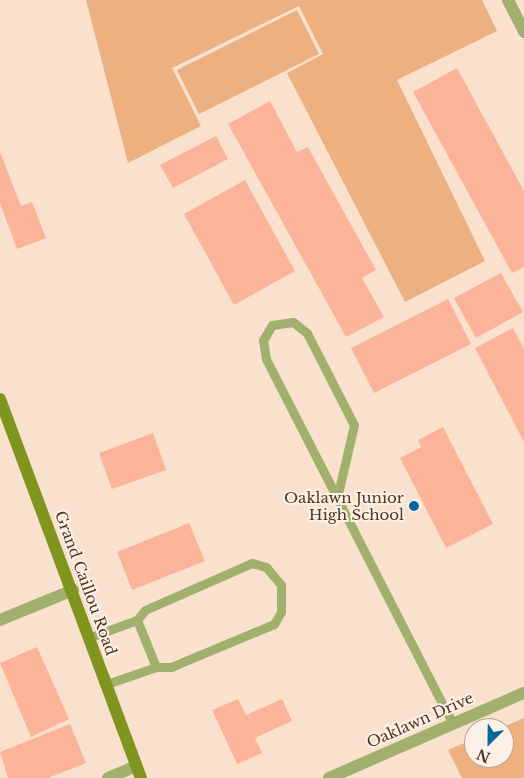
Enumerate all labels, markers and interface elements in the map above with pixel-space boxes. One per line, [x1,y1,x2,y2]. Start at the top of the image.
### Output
place label: Oaklawn Junior High School [284,488,404,523]
marker: Oaklawn Junior High School [408,500,420,512]
street label: Grand Caillou Road [51,508,121,658]
street label: Oaklawn Drive [364,688,476,752]
north arrow [464,718,514,768]
text: N [474,745,493,767]

